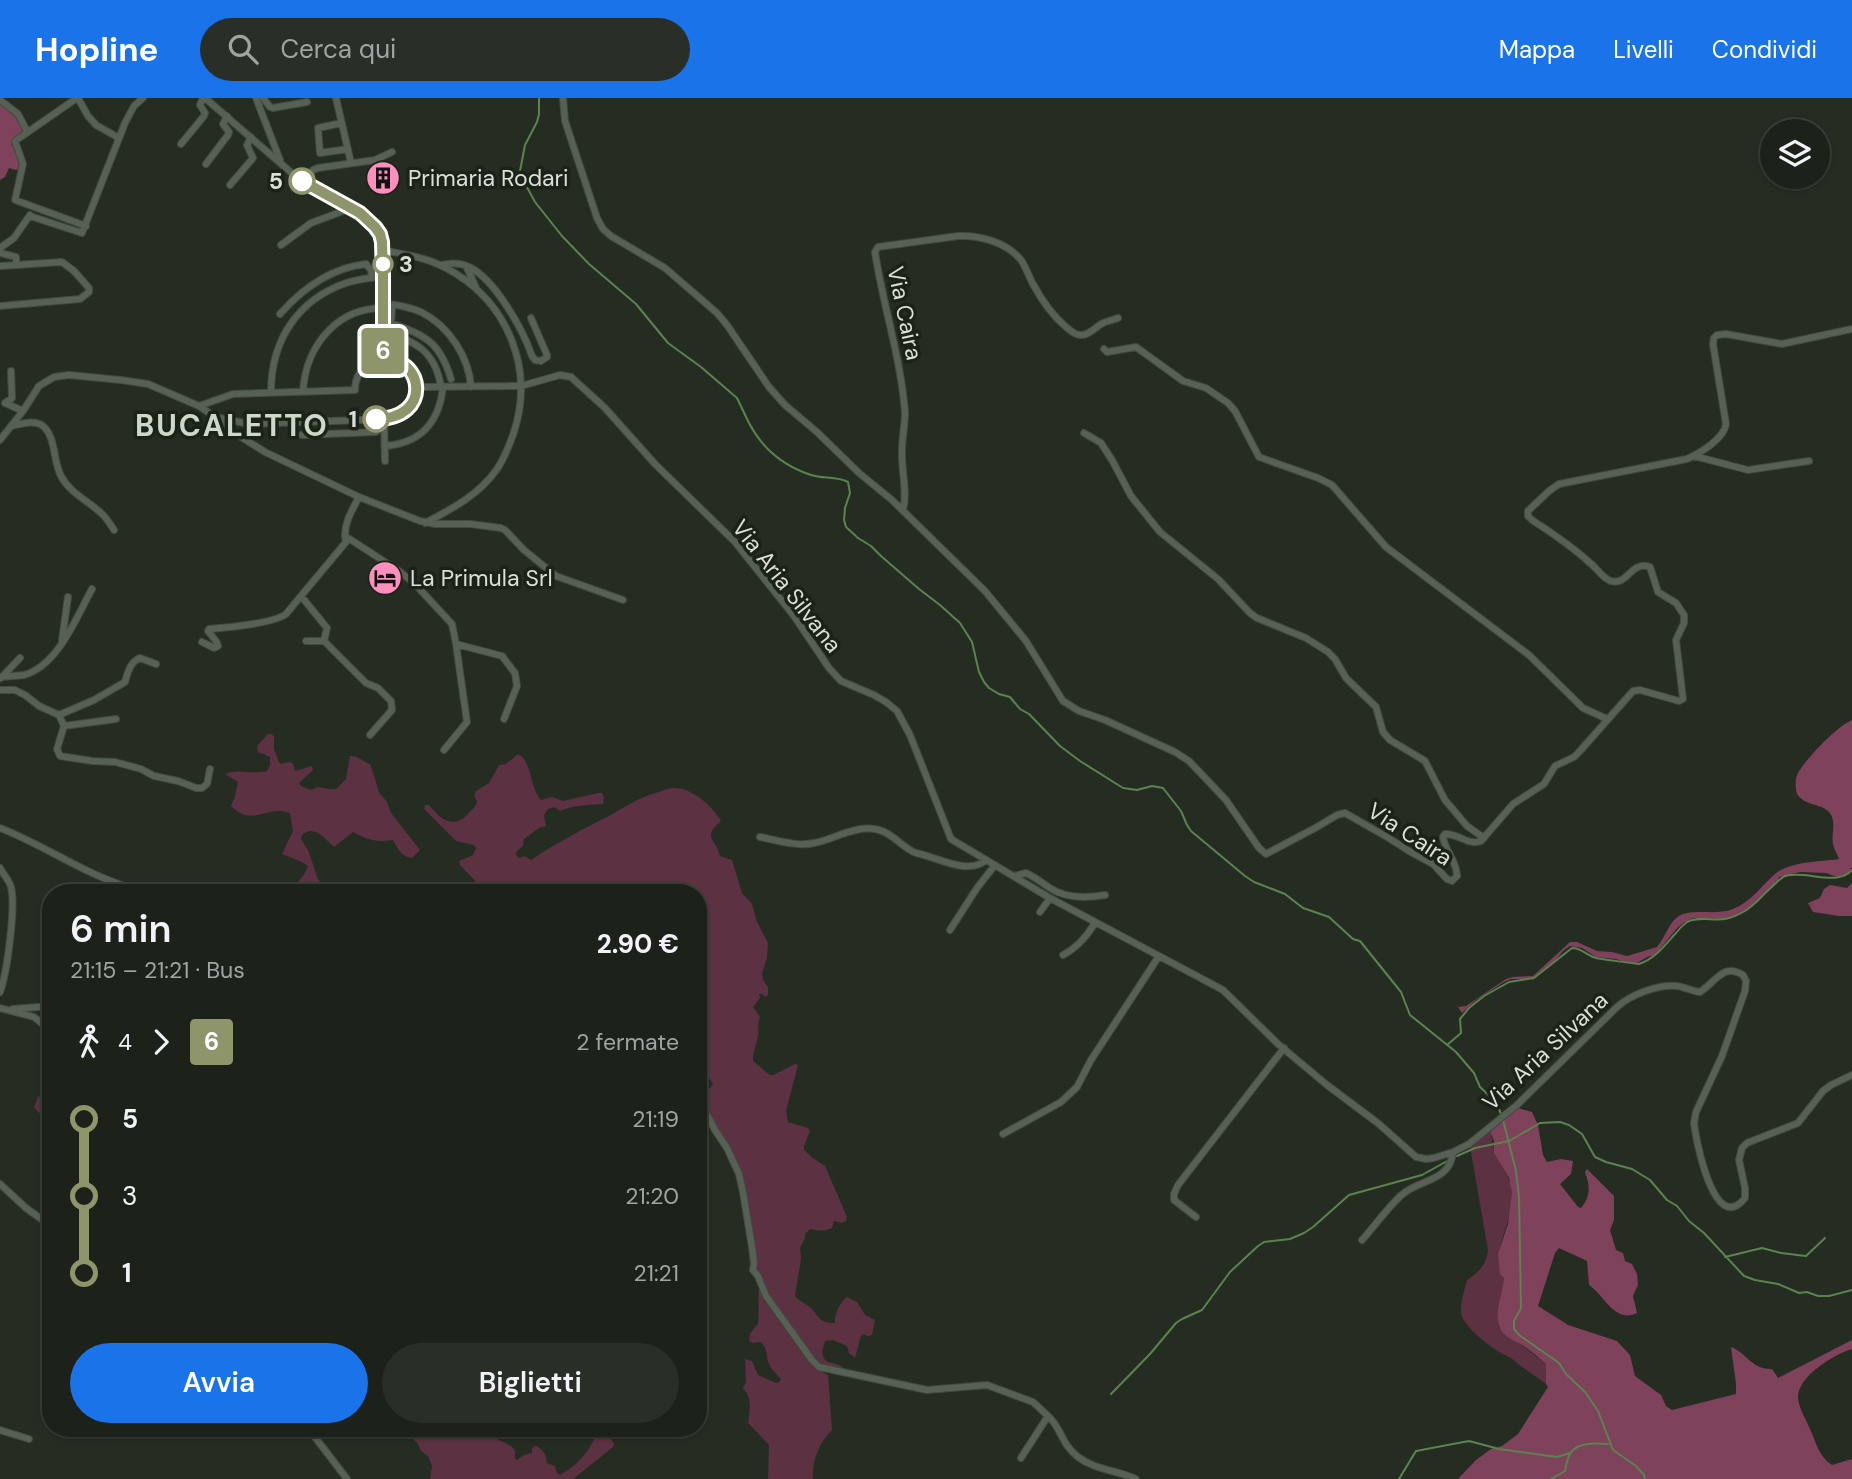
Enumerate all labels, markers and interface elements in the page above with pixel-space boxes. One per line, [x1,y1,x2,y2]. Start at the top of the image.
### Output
search box [200,18,690,81]
text: Hopline [35,28,158,71]
icon: search [224,30,262,68]
text: Cerca qui [280,32,396,66]
text: Mappa [1499,34,1575,65]
text: Livelli [1613,34,1674,65]
text: Condividi [1712,34,1817,65]
map controls [1760,119,1830,189]
button: layers [1760,119,1830,189]
building icon: Primaria Rodari [364,159,402,197]
place label: Primaria Rodari [408,163,569,193]
place label: 5 [269,166,283,196]
marker: 5 [289,168,315,194]
place label: 3 [399,249,413,279]
marker: 3 [373,254,393,274]
street label: Via Caira [880,263,930,363]
line badge: 6 [360,328,406,374]
text: 6 [375,335,391,366]
place label: 1 [349,404,357,434]
district label: BUCALETTO [135,406,329,445]
marker: 1 [363,406,389,432]
street label: Via Aria Silvana [726,513,848,659]
hotel icon: La Primula Srl [366,559,404,597]
place label: La Primula Srl [410,563,553,593]
street label: Via Caira [1362,796,1458,872]
text: 6 min [70,904,172,954]
text: 2.90 € [597,927,679,961]
text: 21:15 – 21:21 · Bus [70,955,245,985]
street label: Via Aria Silvana [1476,985,1614,1117]
icon: walk [70,1023,108,1061]
icon: forward [142,1023,180,1061]
text: 6 [204,1026,219,1057]
text: 4 [118,1027,132,1057]
text: 2 fermate [576,1027,679,1057]
text: 5 [122,1102,138,1136]
text: 21:19 [632,1104,679,1134]
text: 3 [122,1179,137,1213]
text: 21:20 [625,1181,679,1211]
text: 1 [122,1256,131,1290]
text: 21:21 [634,1258,679,1288]
button: Avvia [70,1343,368,1423]
button: Biglietti [382,1343,679,1423]

